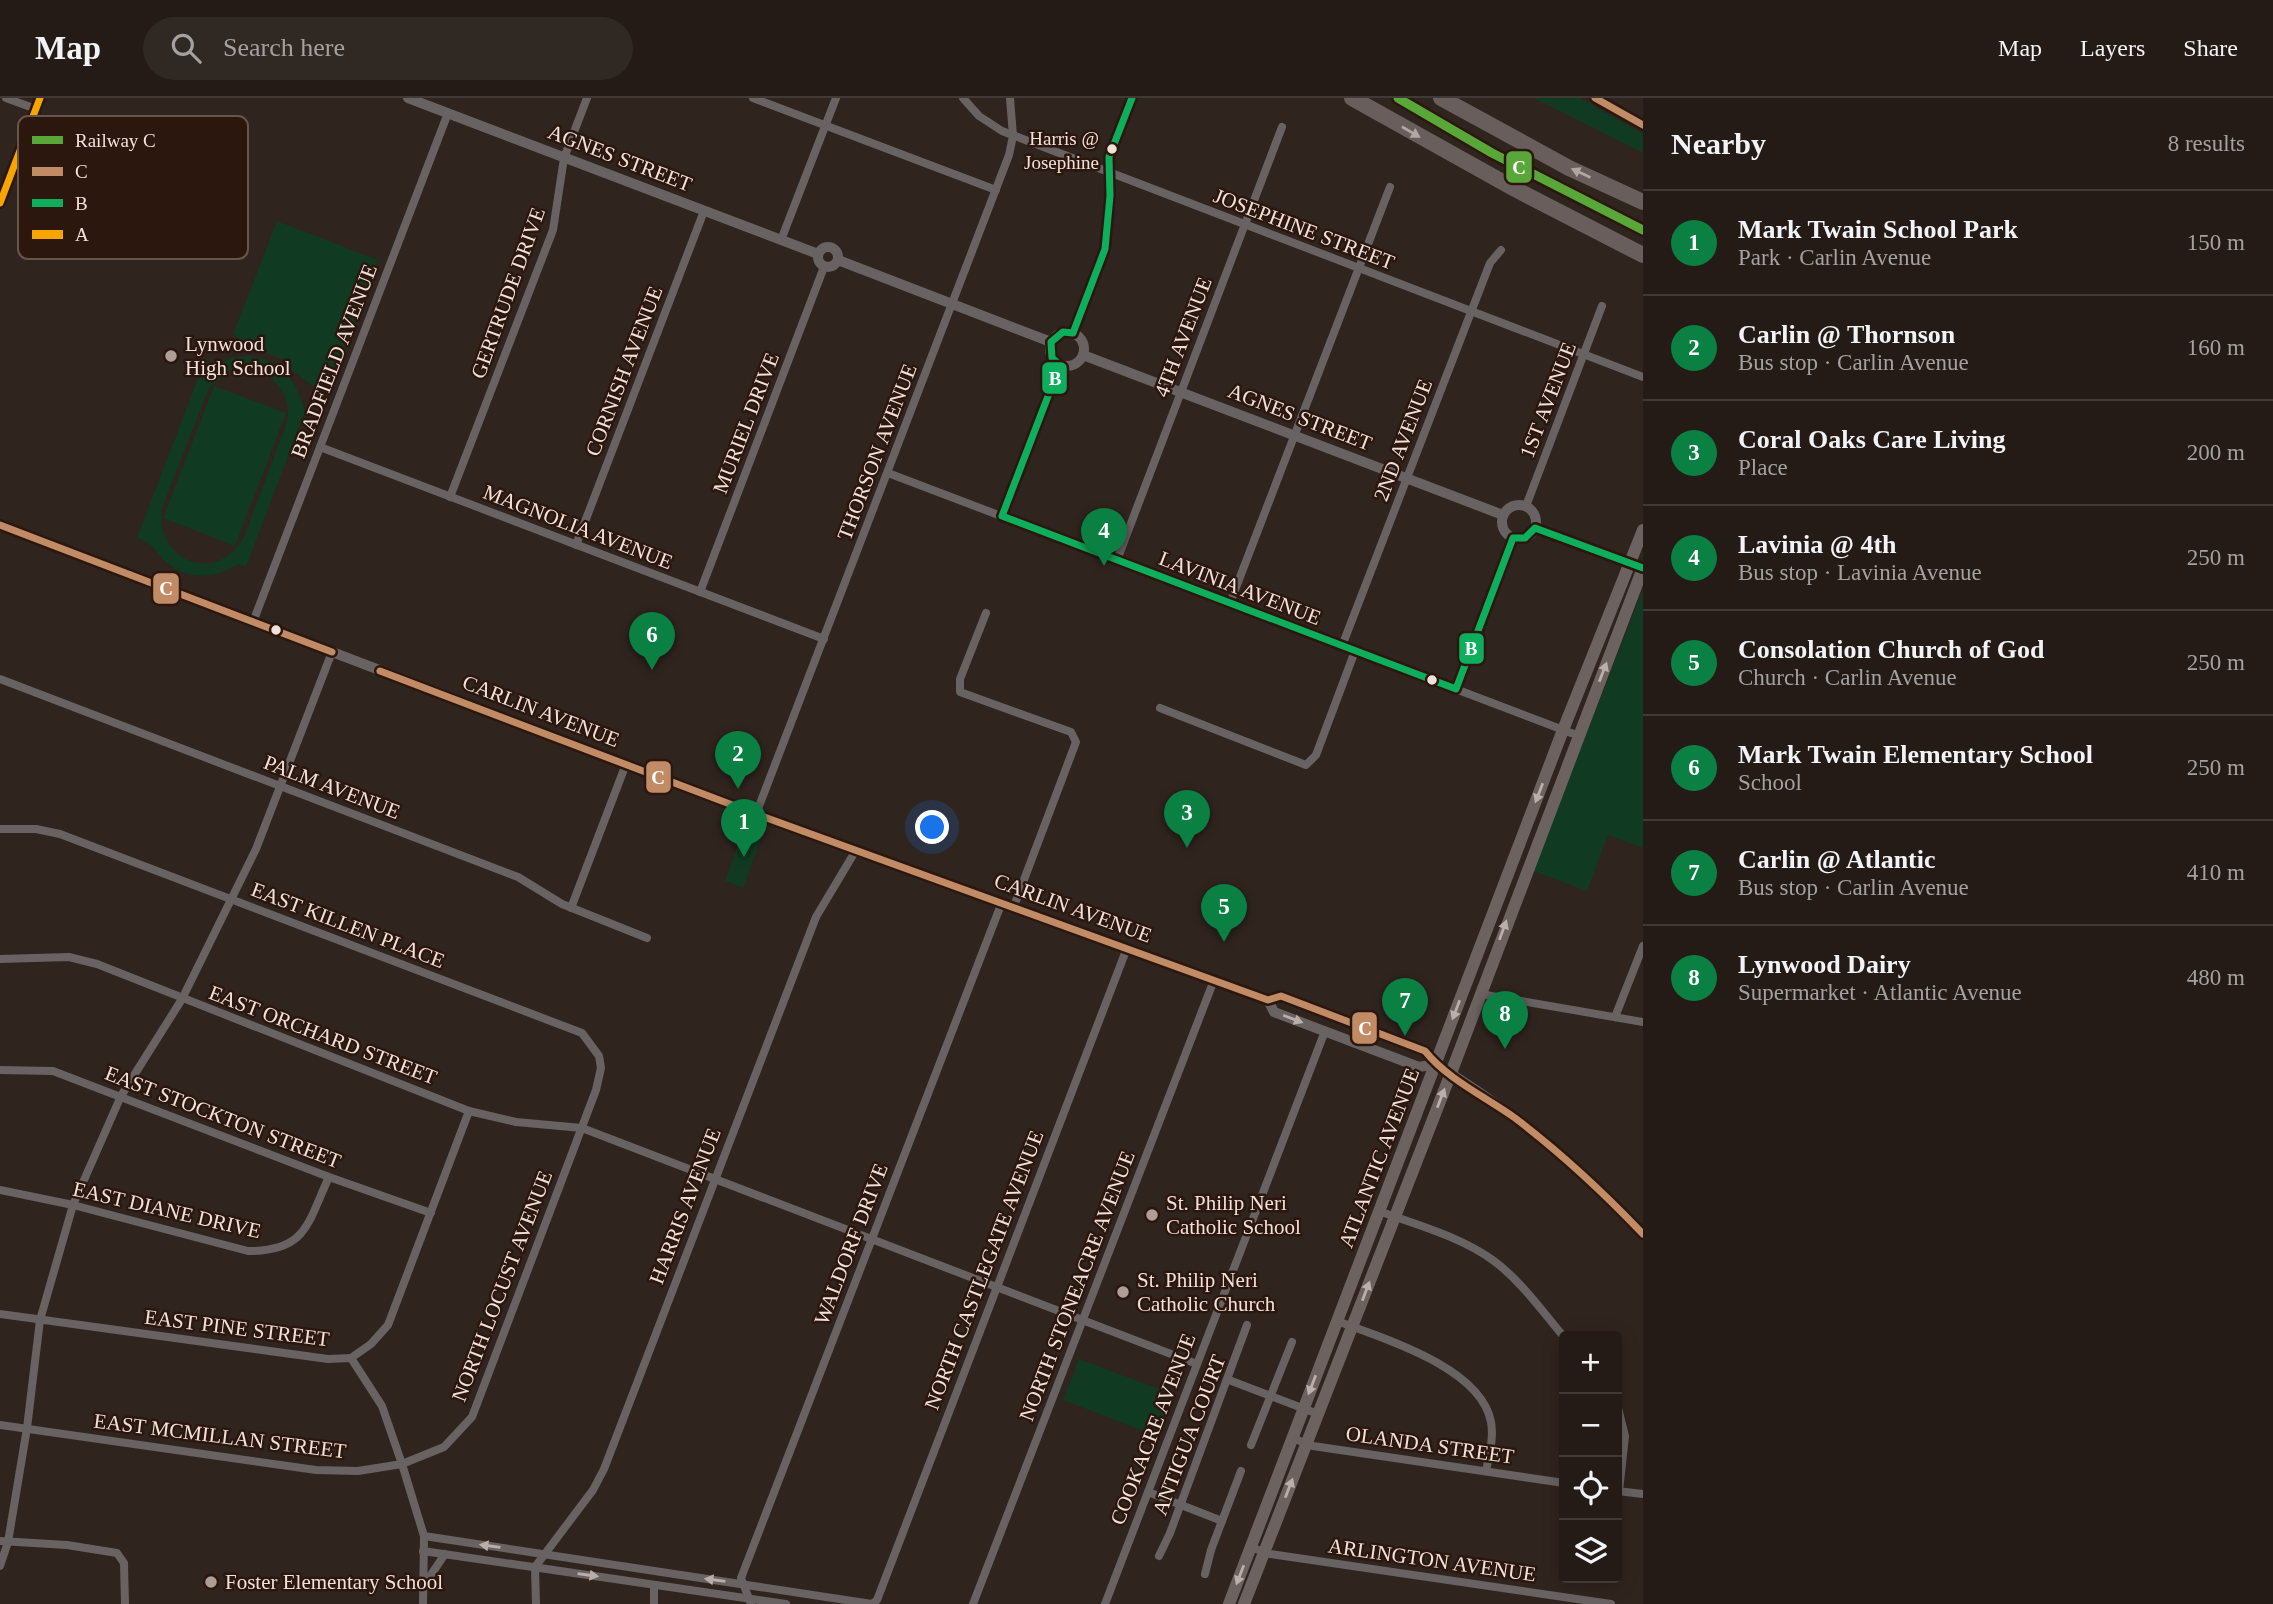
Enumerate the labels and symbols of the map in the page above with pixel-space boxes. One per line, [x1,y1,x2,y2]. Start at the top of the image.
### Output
legend [18,116,248,259]
street label: AGNES STREET [545,120,696,197]
one-way arrow [1402,126,1421,138]
place label: Harris @ Josephine [1024,128,1099,173]
text: Railway C [75,130,156,151]
marker: Harris @ Josephine [1105,142,1119,156]
line badge: C [1505,150,1533,184]
text: C [1512,157,1526,178]
text: C [75,161,88,182]
one-way arrow [1571,168,1591,179]
street label: JOSEPHINE STREET [1210,183,1398,275]
text: B [75,193,88,214]
street label: GERTRUDE DRIVE [466,204,550,382]
text: A [75,224,89,245]
street label: BRADFIELD AVENUE [286,261,382,461]
street label: 4TH AVENUE [1149,274,1217,400]
street label: CORNISH AVENUE [581,283,667,459]
place label: Lynwood High School [185,332,291,380]
street label: 1ST AVENUE [1515,339,1581,461]
marker: Lynwood High School [163,348,179,364]
street label: MURIEL DRIVE [708,349,784,497]
street label: THORSON AVENUE [832,360,922,544]
line badge: B [1041,361,1068,395]
text: B [1049,368,1062,389]
street label: 2ND AVENUE [1369,376,1437,504]
street label: AGNES STREET [1225,379,1376,456]
street label: MAGNOLIA AVENUE [480,480,676,574]
pin: 4 [1081,508,1127,566]
street label: LAVINIA AVENUE [1156,546,1324,630]
line badge: C [152,572,180,605]
text: C [159,578,173,599]
pin: 6 [629,612,675,670]
unlabelled marker [269,623,283,637]
line badge: B [1458,632,1485,665]
text: B [1465,638,1478,659]
one-way arrow [1598,661,1609,682]
street label: CARLIN AVENUE [459,670,623,752]
unlabelled marker [1425,673,1439,687]
pin: 2 [715,731,761,789]
street label: PALM AVENUE [260,750,404,824]
line badge: C [645,760,672,794]
text: C [651,767,665,788]
one-way arrow [1533,783,1544,804]
pin: 3 [1164,790,1210,848]
pin: 1 [721,799,767,857]
your location [915,810,949,844]
street label: CARLIN AVENUE [991,868,1155,948]
street label: EAST KILLEN PLACE [248,877,448,973]
pin: 5 [1201,884,1247,942]
one-way arrow [1498,919,1509,940]
pin: 7 [1382,978,1428,1036]
street label: EAST ORCHARD STREET [206,980,441,1090]
pin: 8 [1482,991,1528,1049]
one-way arrow [1450,999,1461,1020]
line badge: C [1351,1011,1378,1045]
one-way arrow [1283,1014,1304,1025]
text: C [1358,1018,1372,1039]
street label: EAST STOCKTON STREET [102,1061,345,1173]
street label: ATLANTIC AVENUE [1334,1065,1424,1251]
one-way arrow [1436,1088,1447,1109]
street label: HARRIS AVENUE [644,1125,726,1287]
street label: NORTH CASTLEGATE AVENUE [920,1127,1048,1413]
street label: NORTH STONEACRE AVENUE [1014,1148,1140,1424]
street label: WALDORF DRIVE [809,1160,893,1328]
street label: NORTH LOCUST AVENUE [447,1167,557,1405]
street label: EAST DIANE DRIVE [71,1177,263,1243]
place label: St. Philip Neri Catholic School [1166,1191,1301,1239]
marker: St. Philip Neri Catholic School [1144,1207,1160,1223]
place label: St. Philip Neri Catholic Church [1137,1268,1276,1316]
one-way arrow [1360,1281,1371,1302]
marker: St. Philip Neri Catholic Church [1115,1284,1131,1300]
street label: EAST PINE STREET [143,1305,331,1351]
street label: COOKACRE AVENUE [1105,1330,1201,1528]
street label: ANTIGUA COURT [1147,1351,1231,1518]
one-way arrow [1307,1375,1318,1396]
street label: EAST MCMILLAN STREET [93,1409,348,1463]
street label: OLANDA STREET [1344,1421,1516,1469]
one-way arrow [1283,1478,1294,1499]
street label: ARLINGTON AVENUE [1326,1534,1538,1586]
one-way arrow [479,1540,501,1551]
one-way arrow [1234,1565,1245,1586]
place label: Foster Elementary School [225,1570,443,1594]
one-way arrow [577,1570,599,1581]
marker: Foster Elementary School [203,1574,219,1590]
one-way arrow [704,1574,726,1585]

